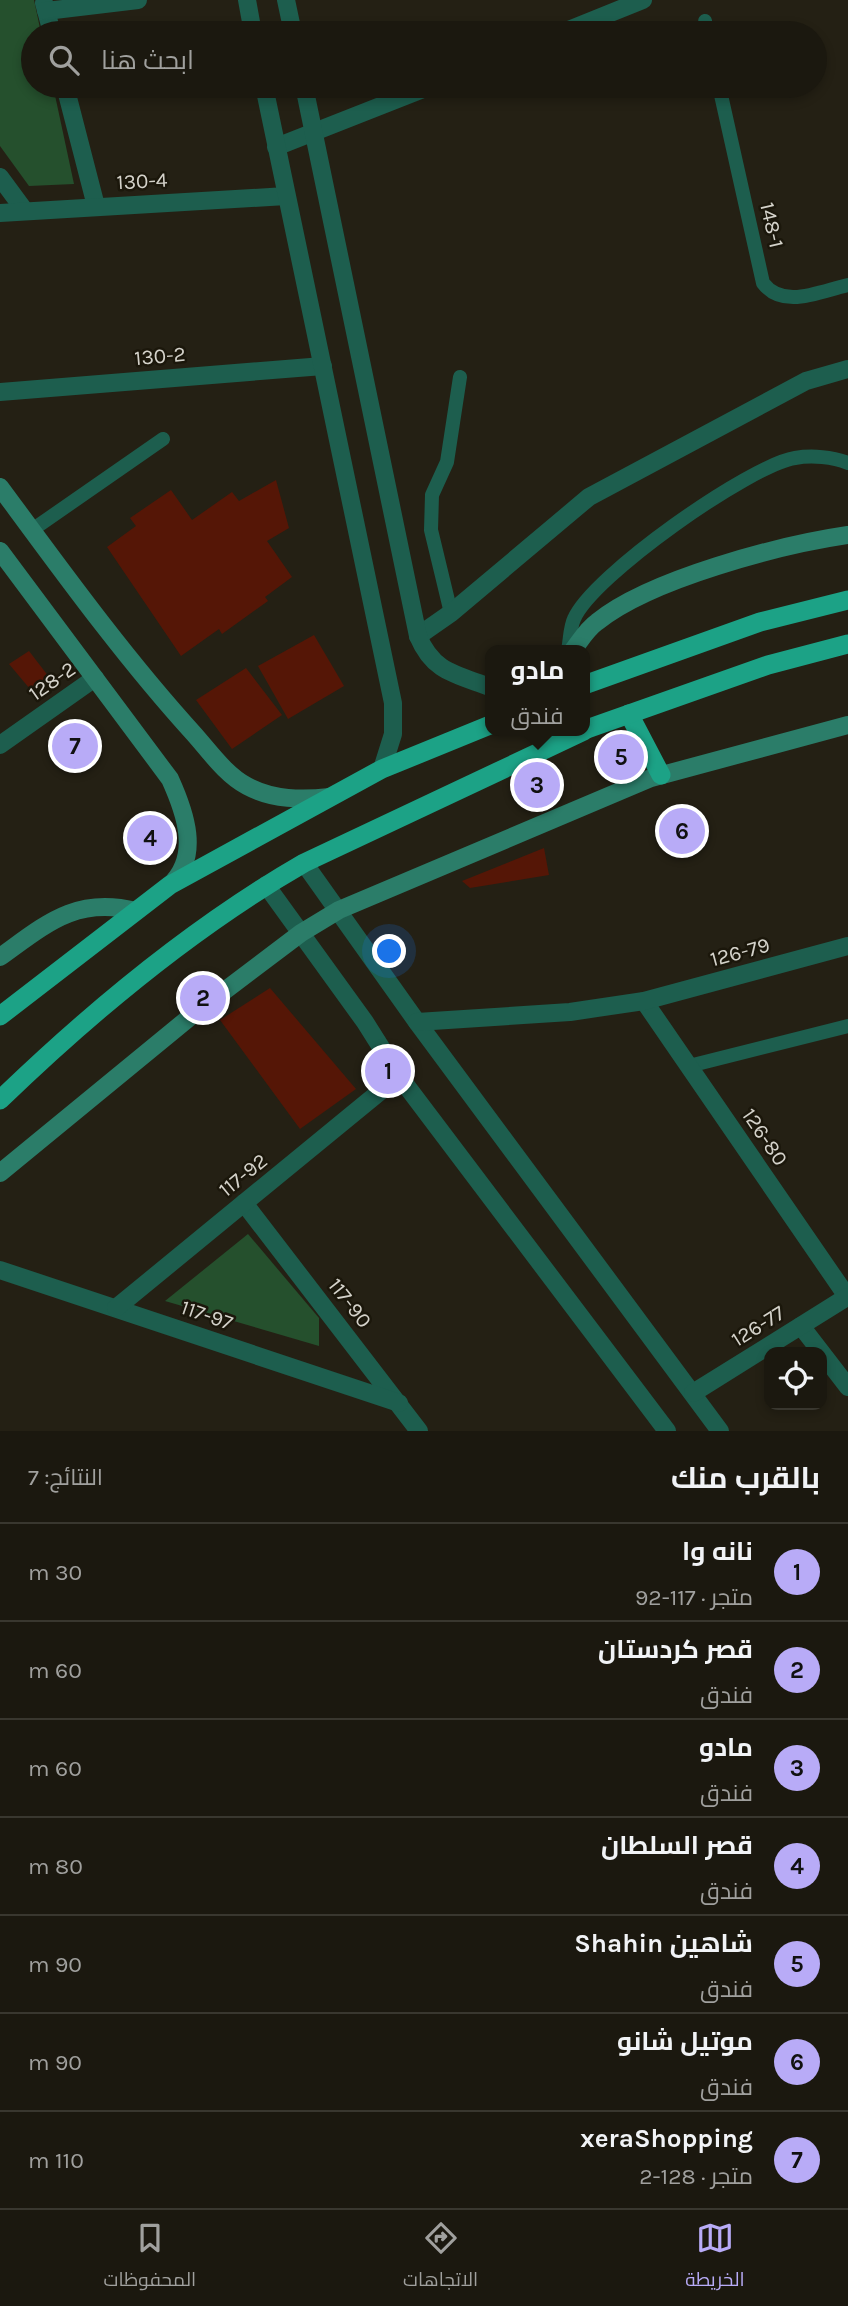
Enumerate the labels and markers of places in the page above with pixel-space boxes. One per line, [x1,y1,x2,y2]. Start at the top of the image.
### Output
pin: 7 [52,720,98,772]
pin: 5 [598,731,644,783]
pin: 3 [514,759,560,811]
pin: 6 [659,805,705,857]
pin: 4 [127,812,173,864]
pin: 2 [180,972,226,1024]
pin: 1 [365,1045,411,1097]

